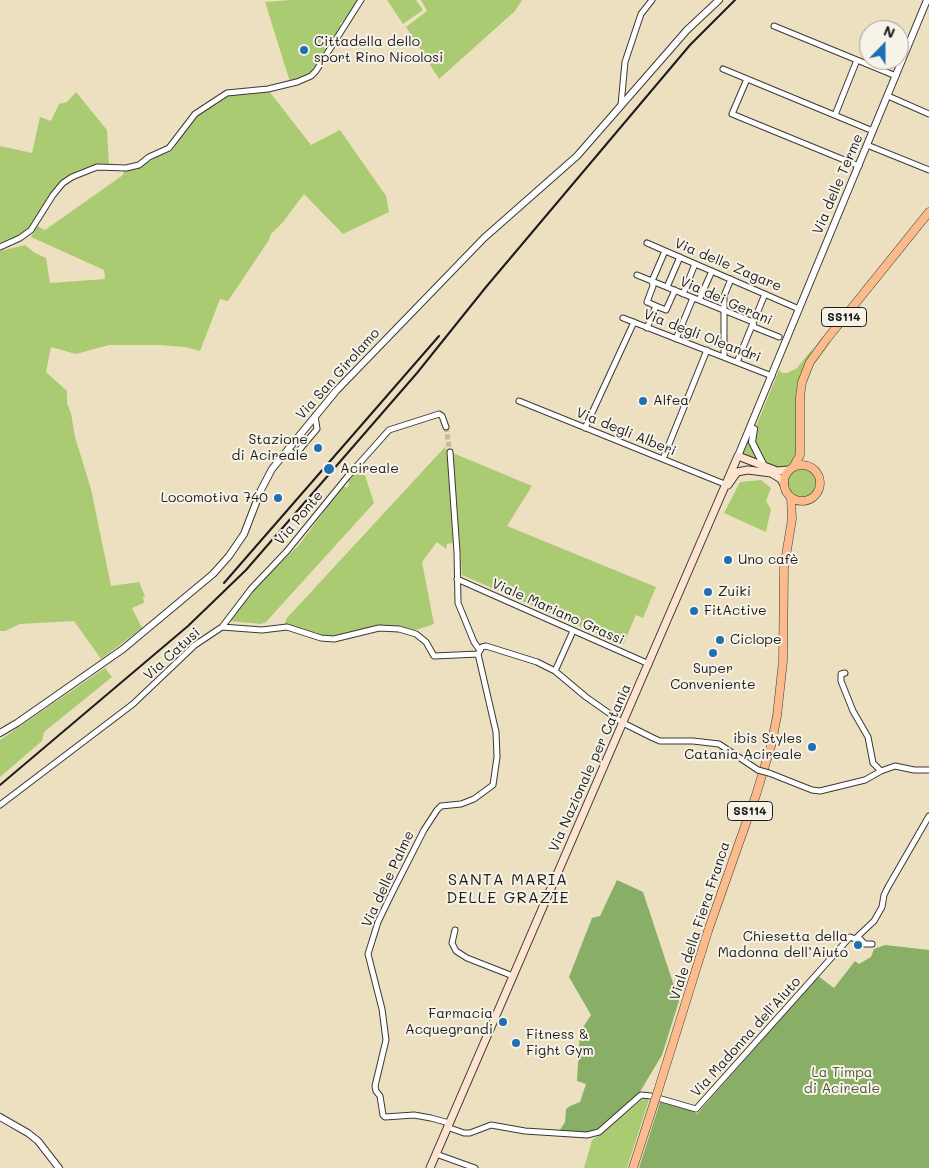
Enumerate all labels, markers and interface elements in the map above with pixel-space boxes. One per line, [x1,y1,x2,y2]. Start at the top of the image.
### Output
north arrow [859,20,909,70]
text: N [881,21,898,42]
place label: Cittadella dello sport Rino Nicolosi [314,34,443,66]
marker: Cittadella dello sport Rino Nicolosi [298,44,310,56]
street label: Via delle Terme [809,131,867,237]
street label: Via delle Zagare [672,235,784,295]
street label: Via dei Gerani [677,273,775,329]
street label: Via degli Oleandri [641,306,763,366]
road number: SS114 [822,308,866,326]
street label: Via San Girolamo [293,325,383,423]
place label: Alfea [653,393,689,409]
marker: Alfea [637,395,649,407]
street label: Via degli Alberi [573,404,679,460]
place label: Stazione di Acireale [232,432,308,464]
marker: Stazione di Acireale [312,442,324,454]
place label: Acireale [340,461,399,477]
marker: Acireale [322,462,336,476]
street label: Via Ponte [271,487,327,549]
place label: Locomotiva 740 [161,490,268,506]
marker: Locomotiva 740 [272,492,284,504]
place label: Uno cafè [738,552,798,568]
marker: Uno cafè [722,554,734,566]
street label: Viale Mariano Grassi [489,575,627,649]
place label: Zuiki [718,584,751,600]
marker: Zuiki [702,586,714,598]
place label: FitActive [704,603,767,619]
marker: FitActive [688,605,700,617]
street label: Via Catusi [140,624,204,684]
place label: Ciclope [730,632,782,648]
marker: Ciclope [714,634,726,646]
marker: Super Conveniente [707,647,719,659]
place label: Super Conveniente [670,661,756,694]
street label: Via Nazionale per Catania [545,681,635,855]
place label: ibis Styles Catania Acireale [684,731,802,764]
marker: ibis Styles Catania Acireale [806,741,818,753]
road number: SS114 [728,801,772,820]
street label: Via delle Palme [358,828,418,930]
street label: Viale della Fiera Franca [666,840,734,1002]
district label: SANTA MARIA DELLE GRAZIE [445,870,571,908]
place label: Chiesetta della Madonna dell’Aiuto [718,929,848,962]
marker: Chiesetta della Madonna dell’Aiuto [852,939,864,951]
street label: Via Madonna dell'Aiuto [688,973,804,1101]
place label: Farmacia Acquegrandi [405,1006,493,1038]
marker: Farmacia Acquegrandi [497,1016,509,1028]
place label: Fitness & Fight Gym [526,1027,594,1060]
marker: Fitness & Fight Gym [510,1037,522,1049]
park label: La Timpa di Acireale [804,1065,880,1098]

